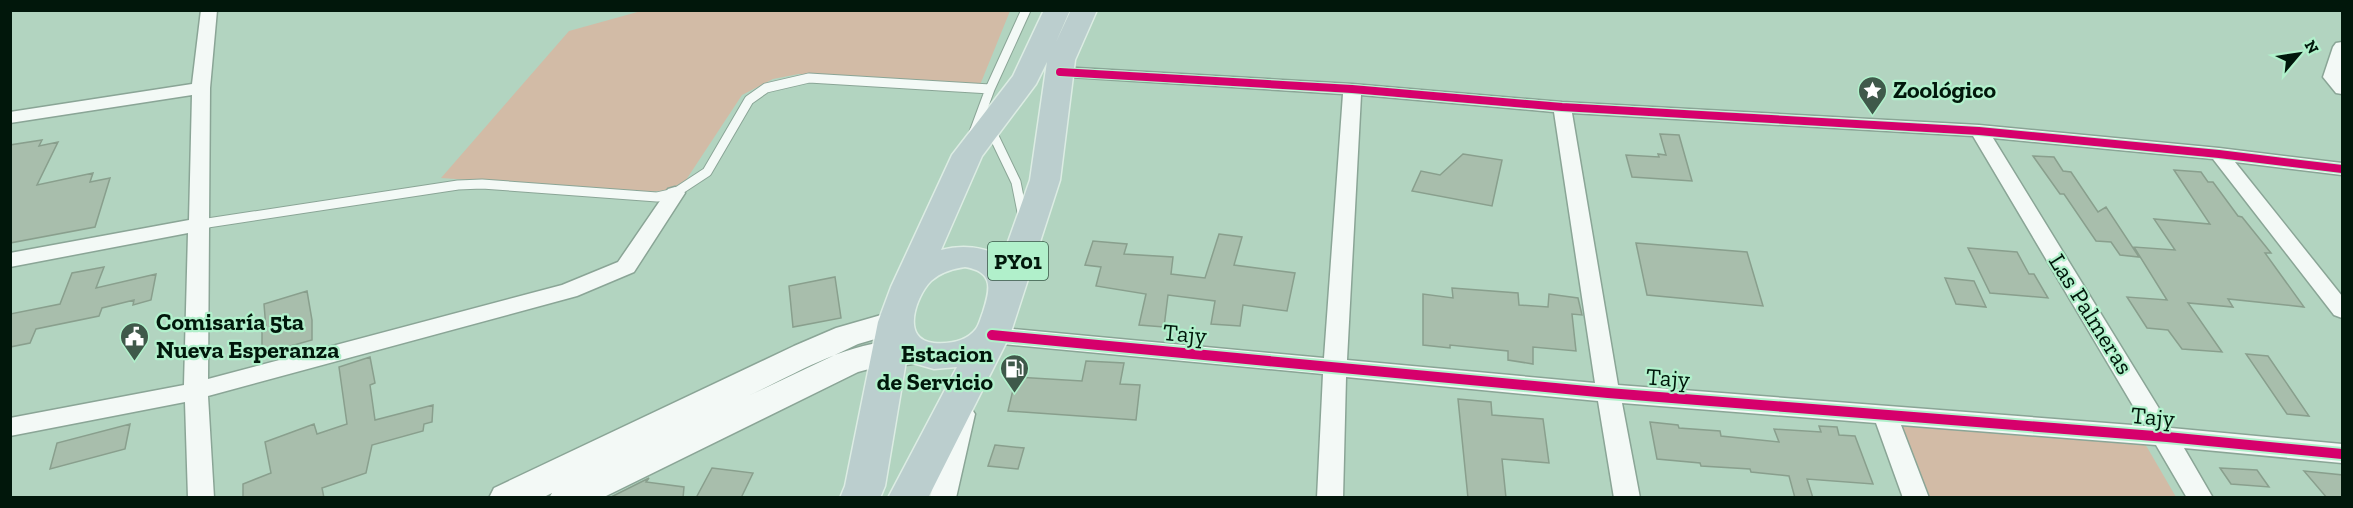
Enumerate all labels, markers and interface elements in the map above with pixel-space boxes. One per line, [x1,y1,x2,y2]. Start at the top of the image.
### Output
north arrow [2269,24,2329,84]
text: N [2300,37,2323,57]
place icon: Zoológico [1856,74,1888,116]
place label: Zoológico [1893,75,1997,104]
road number: PY01 [988,242,1048,280]
street label: Las Palmeras [2043,248,2140,379]
place label: Comisaría 5ta Nueva Esperanza [156,307,339,364]
street label: Tajy [1162,317,1209,350]
public building icon: Comisaría 5ta Nueva Esperanza [119,320,151,362]
place label: Estacion de Servicio [877,339,993,396]
fuel station icon: Estacion de Servicio [998,352,1030,394]
street label: Tajy [1645,361,1692,394]
street label: Tajy [2130,400,2177,433]

